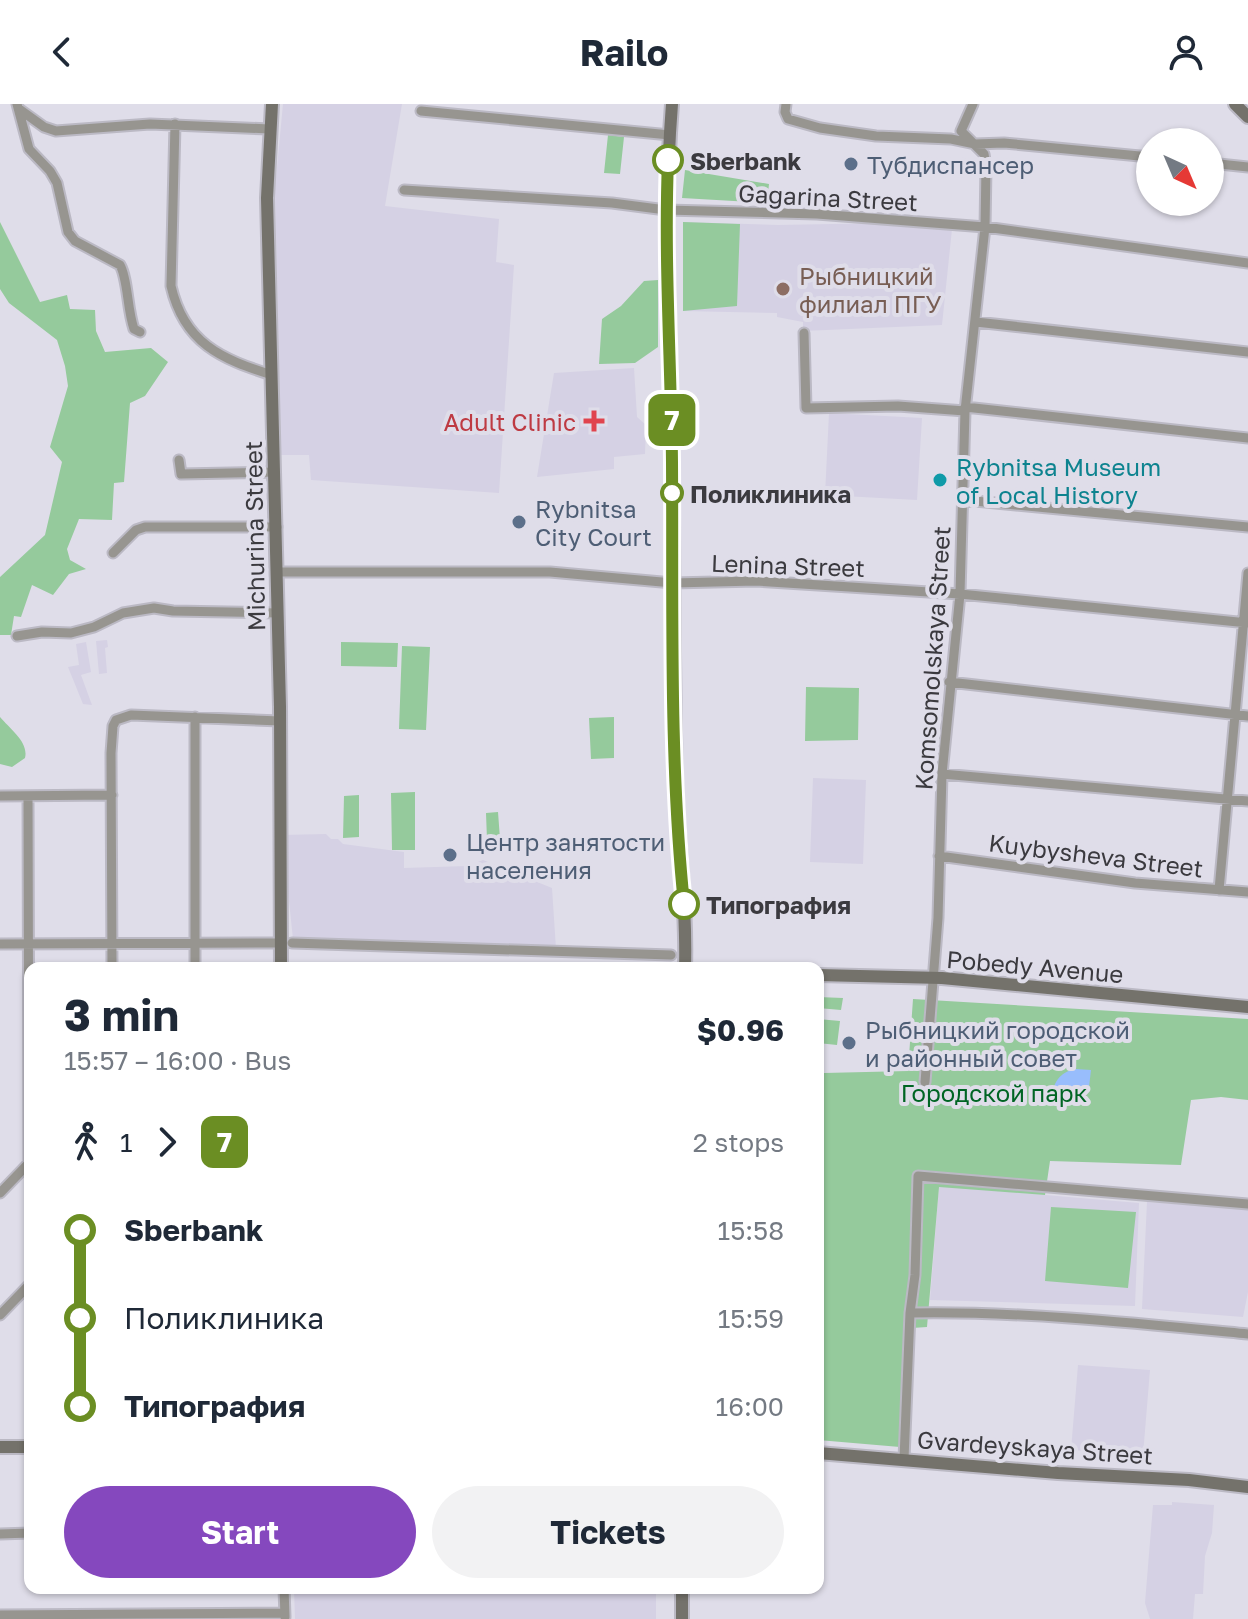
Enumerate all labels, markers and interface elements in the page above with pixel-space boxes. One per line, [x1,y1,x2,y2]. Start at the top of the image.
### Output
icon: back [40,30,84,74]
icon: person [1164,30,1208,74]
text: Railo [580,31,668,74]
north arrow [1136,128,1224,216]
map controls [1136,128,1224,216]
marker: Sberbank [653,145,683,175]
place label: Sberbank [690,146,802,175]
place label: Тубдиспансер [867,150,1034,179]
marker: Тубдиспансер [842,155,860,173]
street label: Gagarina Street [737,178,919,216]
place label: Рыбницкий филиал ПГУ [799,261,942,318]
marker: Рыбницкий филиал ПГУ [774,280,792,298]
line badge: 7 [646,394,698,446]
text: 7 [664,403,680,436]
place label: Adult Clinic [443,407,576,436]
marker: Adult Clinic [583,410,605,432]
street label: Michurina Street [238,440,270,632]
place label: Rybnitsa Museum of Local History [956,452,1161,509]
marker: Rybnitsa Museum of Local History [931,471,949,489]
place label: Поликлиника [690,479,851,508]
marker: Поликлиника [661,482,683,504]
place label: Rybnitsa City Court [535,494,652,551]
marker: Rybnitsa City Court [510,513,528,531]
street label: Komsomolskaya Street [908,525,956,791]
street label: Lenina Street [711,548,865,582]
place label: Центр занятости населения [466,827,665,884]
street label: Kuybysheva Street [987,827,1205,883]
marker: Центр занятости населения [441,846,459,864]
marker: Типография [669,889,699,919]
place label: Типография [706,890,851,919]
street label: Pobedy Avenue [945,944,1125,988]
text: 3 min [64,988,179,1041]
text: $0.96 [697,1012,784,1048]
place label: Рыбницкий городской и районный совет [865,1015,1130,1072]
marker: Рыбницкий городской и районный совет [840,1034,858,1052]
text: 15:57 – 16:00 · Bus [64,1045,291,1076]
park label: Городской парк [901,1078,1087,1107]
icon: walk [64,1120,108,1164]
icon: forward [145,1120,189,1164]
text: 7 [217,1125,232,1158]
text: 1 [120,1127,133,1158]
text: 2 stops [693,1127,784,1158]
text: Sberbank [124,1212,263,1248]
text: 15:58 [718,1215,784,1246]
text: Поликлиника [124,1300,324,1336]
text: 15:59 [718,1303,784,1334]
text: Типография [124,1388,305,1424]
text: 16:00 [716,1391,784,1422]
street label: Gvardeyskaya Street [916,1424,1154,1470]
button: Start [64,1486,416,1578]
button: Tickets [432,1486,784,1578]

